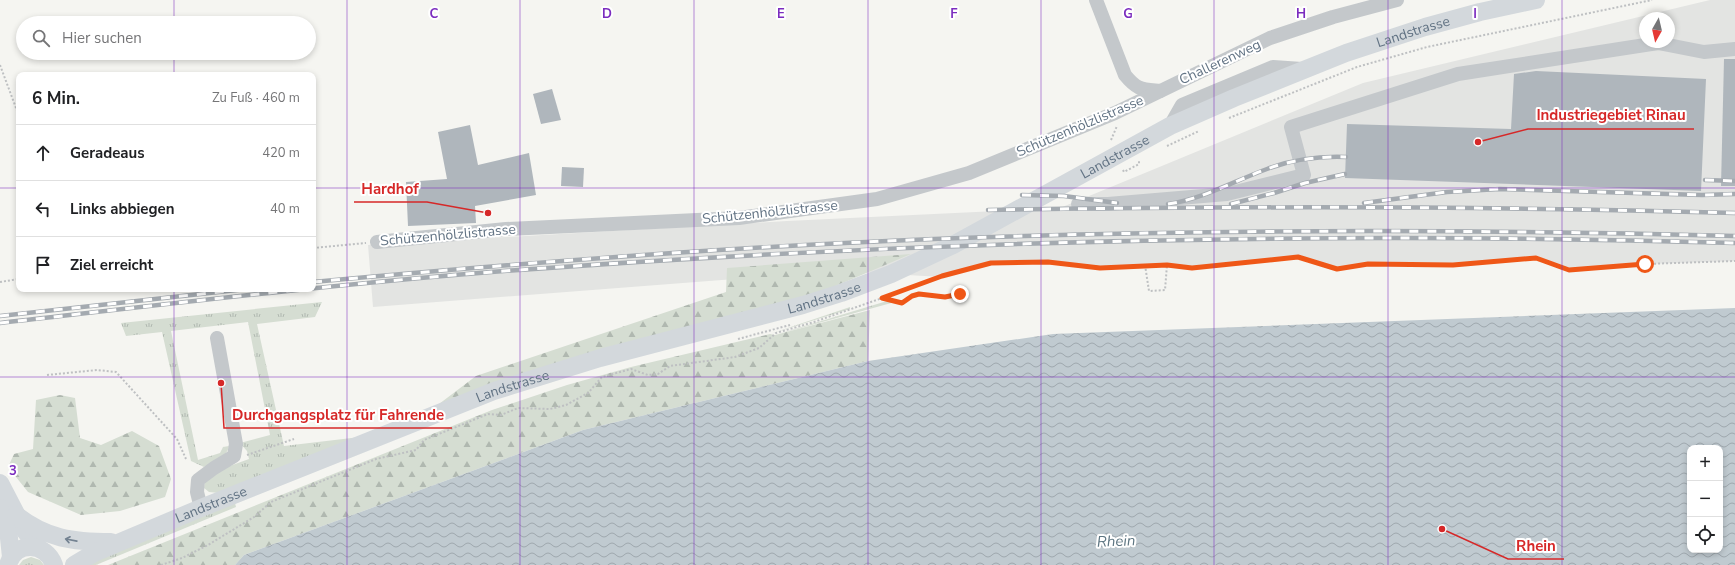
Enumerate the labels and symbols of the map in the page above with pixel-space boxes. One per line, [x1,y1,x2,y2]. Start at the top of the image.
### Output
text: C [430,5,439,23]
text: D [602,5,612,23]
text: E [777,5,785,23]
text: F [950,5,958,23]
text: G [1123,5,1133,23]
text: H [1296,5,1306,23]
text: I [1473,5,1477,23]
street label: Landstrasse [1374,11,1452,52]
north arrow [1639,12,1675,48]
street label: Challerenweg [1176,35,1264,89]
street label: Schützenhölzlistrasse [1014,91,1146,161]
callout: Industriegebiet Rinau [1528,102,1694,129]
text: Industriegebiet Rinau [1536,105,1686,125]
street label: Landstrasse [1077,130,1153,183]
callout: Hardhof [354,175,427,202]
text: Hardhof [361,179,419,199]
street label: Schützenhölzlistrasse [701,195,839,229]
street label: Schützenhölzlistrasse [379,220,517,250]
route start [1636,255,1654,273]
street label: Landstrasse [785,277,863,318]
route end [951,285,969,303]
street label: Landstrasse [473,365,551,407]
callout: Durchgangsplatz für Fahrende [224,401,452,428]
text: Durchgangsplatz für Fahrende [232,405,444,425]
text: 3 [9,462,17,480]
street label: Landstrasse [172,481,250,527]
water label: Rhein [1096,530,1136,552]
callout: Rhein [1508,532,1564,559]
one-way arrow [65,536,78,544]
text: Rhein [1516,536,1556,556]

